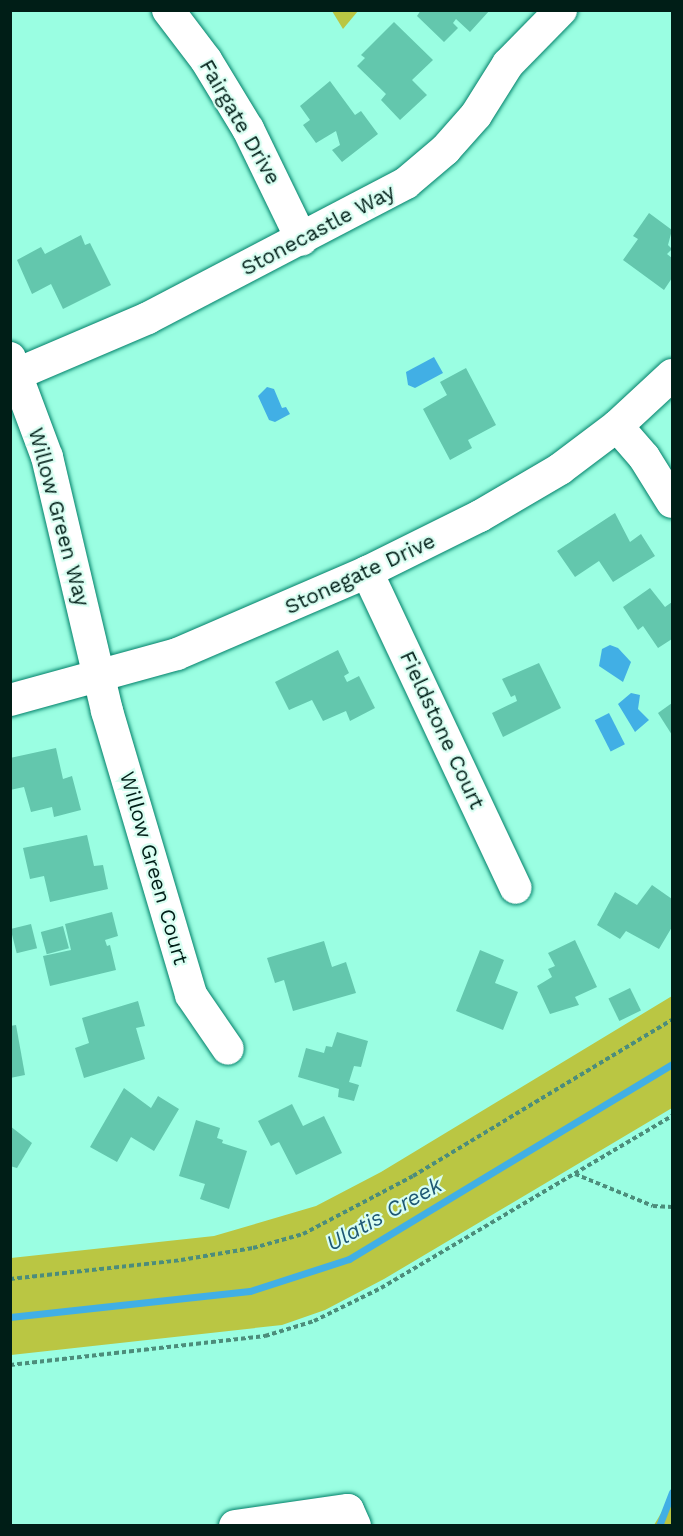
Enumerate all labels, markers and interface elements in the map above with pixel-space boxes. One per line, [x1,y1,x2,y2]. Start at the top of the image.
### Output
street label: Fairgate Drive [194,55,286,189]
street label: Stonecastle Way [237,179,399,281]
street label: Willow Green Way [23,424,95,610]
street label: Stonegate Drive [281,528,439,620]
street label: Fieldstone Court [394,647,490,813]
street label: Willow Green Court [114,768,194,968]
water label: Ulatis Creek [321,1171,447,1257]

